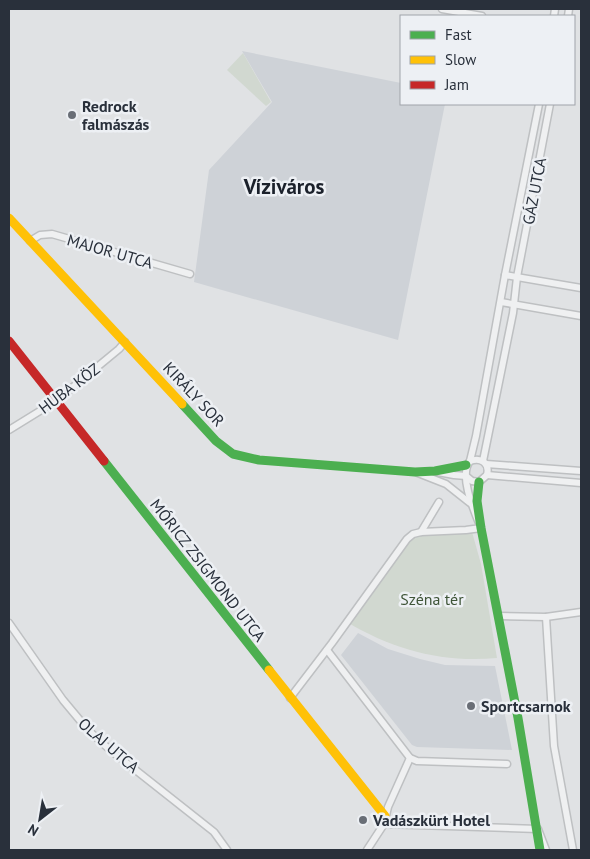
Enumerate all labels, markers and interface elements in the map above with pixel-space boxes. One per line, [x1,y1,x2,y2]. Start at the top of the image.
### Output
legend [400,15,575,105]
text: Fast [445,25,472,44]
text: Slow [445,50,476,69]
text: Jam [444,75,469,94]
place label: Redrock falmászás [82,96,150,134]
marker: Redrock falmászás [66,109,78,121]
street label: GÁZ UTCA [518,155,550,226]
district label: Víziváros [243,173,324,200]
street label: MAJOR UTCA [65,229,156,273]
street label: KIRÁLY SOR [159,357,229,431]
street label: HUBA KÖZ [34,358,104,418]
street label: MÓRICZ ZSIGMOND UTCA [146,495,270,646]
park label: Széna tér [400,589,464,609]
place label: Sportcsarnok [481,696,571,716]
marker: Sportcsarnok [465,700,477,712]
street label: OLAJ UTCA [74,713,144,777]
north arrow [15,794,65,844]
place label: Vadászkürt Hotel [372,810,490,830]
marker: Vadászkürt Hotel [357,814,369,826]
text: N [25,820,42,840]

